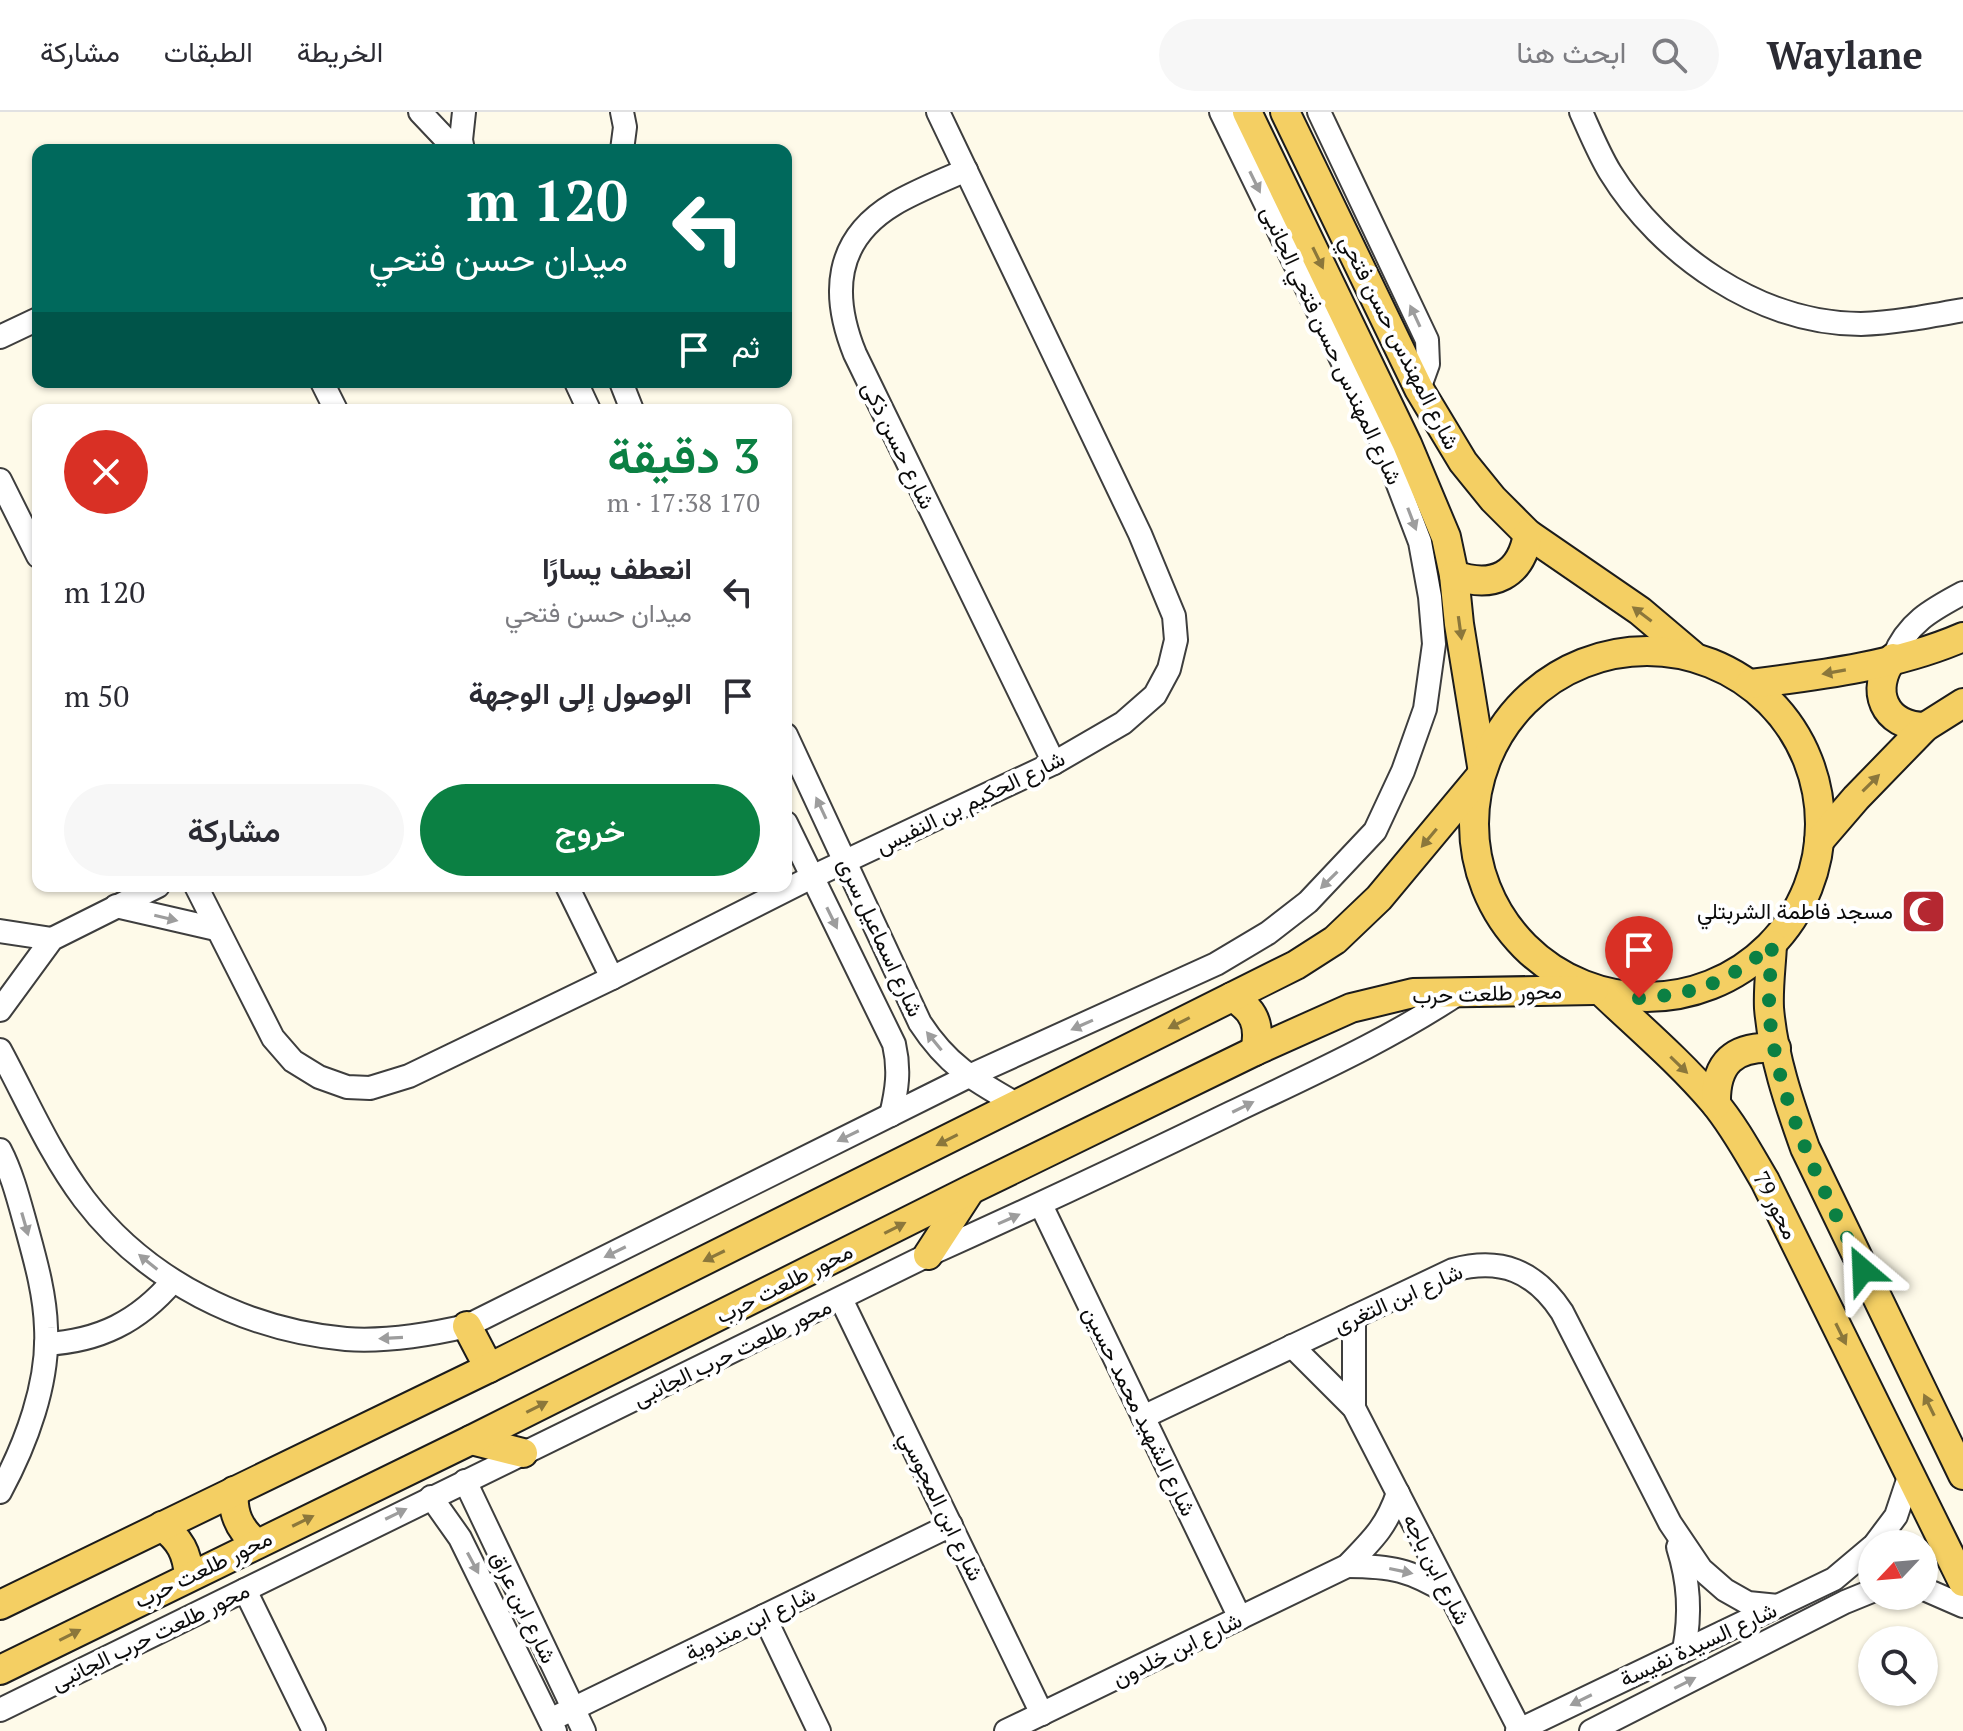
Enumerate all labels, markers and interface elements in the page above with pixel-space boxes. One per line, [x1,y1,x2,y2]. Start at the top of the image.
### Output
search box [1159,19,1719,91]
text: Waylane [1767,30,1923,80]
text: ابحث هنا [1516,32,1627,72]
text: مشاركة [40,33,120,70]
text: الطبقات [164,33,253,70]
text: الخريطة [297,33,383,70]
icon: search [1647,33,1691,77]
text: 120 m [466,163,628,237]
one-way arrow [1248,171,1262,194]
icon: left [656,176,760,280]
street label: شارع المهندس حسن فتحي الجانبى [1250,201,1410,491]
street label: شارع المهندس حسن فتحي [1329,230,1467,456]
text: ميدان حسن فتحي [369,234,628,281]
one-way arrow [1311,246,1325,269]
one-way arrow [1408,304,1422,327]
text: ثم [732,327,760,367]
icon: arrive [672,328,716,372]
street label: شارع حسن ذكى [855,376,943,514]
text: 3 دقيقة [607,423,760,487]
button: close [64,430,148,514]
text: 170 m · 17:38 [607,485,760,519]
one-way arrow [1406,507,1419,531]
text: انعطف يسارًا [542,548,692,588]
icon: left [716,570,760,614]
text: 120 m [64,572,145,612]
text: ميدان حسن فتحي [505,595,692,629]
one-way arrow [1632,606,1652,622]
one-way arrow [1454,616,1467,641]
one-way arrow [1821,667,1846,679]
text: الوصول إلى الوجهة [468,673,692,713]
icon: arrive [716,674,760,718]
text: 50 m [64,676,129,716]
street label: شارع الحكيم بن النفيس [870,743,1070,861]
one-way arrow [1861,774,1880,793]
button: مشاركة [64,784,404,876]
button: خروج [420,784,760,876]
one-way arrow [814,796,828,820]
one-way arrow [1421,828,1438,848]
street label: شارع اسماعيل سرى [831,853,931,1021]
one-way arrow [1320,870,1339,889]
mosque icon: مسجد فاطمة الشربتلي [1900,887,1948,935]
place label: مسجد فاطمة الشربتلي [1697,896,1893,930]
one-way arrow [825,907,839,930]
one-way arrow [153,912,178,924]
pin [1605,916,1673,998]
icon: arrive [1617,928,1661,972]
street label: محور طلعت حرب [1412,975,1562,1010]
one-way arrow [1167,1017,1190,1030]
one-way arrow [1071,1018,1094,1032]
one-way arrow [926,1032,943,1052]
one-way arrow [1669,1055,1688,1074]
one-way arrow [1232,1100,1255,1114]
one-way arrow [836,1130,859,1143]
one-way arrow [935,1133,958,1147]
street label: محور 79 [1747,1166,1806,1244]
one-way arrow [19,1212,32,1236]
one-way arrow [997,1212,1020,1225]
one-way arrow [883,1221,906,1235]
position arrow [1821,1228,1905,1312]
street label: محور طلعت حرب [710,1236,857,1329]
one-way arrow [603,1246,626,1259]
one-way arrow [702,1249,725,1263]
one-way arrow [138,1254,158,1271]
street label: شارع ابن التغرى [1329,1256,1467,1340]
street label: محور طلعت حرب الجانبى [628,1291,836,1412]
street label: شارع الشهيد محمد حسين [1076,1301,1204,1521]
one-way arrow [1834,1323,1848,1346]
one-way arrow [378,1331,403,1344]
one-way arrow [1922,1393,1936,1416]
one-way arrow [526,1400,549,1414]
street label: شارع ابن المجوسي [889,1426,991,1588]
one-way arrow [385,1507,408,1521]
street label: شارع ابن باجه [1396,1508,1478,1630]
one-way arrow [292,1514,315,1528]
street label: محور طلعت حرب [129,1523,276,1614]
north arrow [1858,1530,1938,1610]
map controls [1858,1530,1938,1706]
street label: شارع ابن عراق [484,1546,564,1668]
one-way arrow [466,1551,479,1574]
one-way arrow [1389,1565,1414,1578]
street label: محور طلعت حرب الجانبى [46,1575,254,1696]
street label: شارع ابن مندوية [680,1579,820,1667]
street label: شارع السيدة نفيسة [1615,1594,1781,1694]
street label: شارع ابن خلدون [1107,1605,1247,1693]
button: search [1858,1626,1938,1706]
one-way arrow [58,1628,81,1642]
one-way arrow [1674,1676,1697,1689]
one-way arrow [1570,1693,1593,1707]

